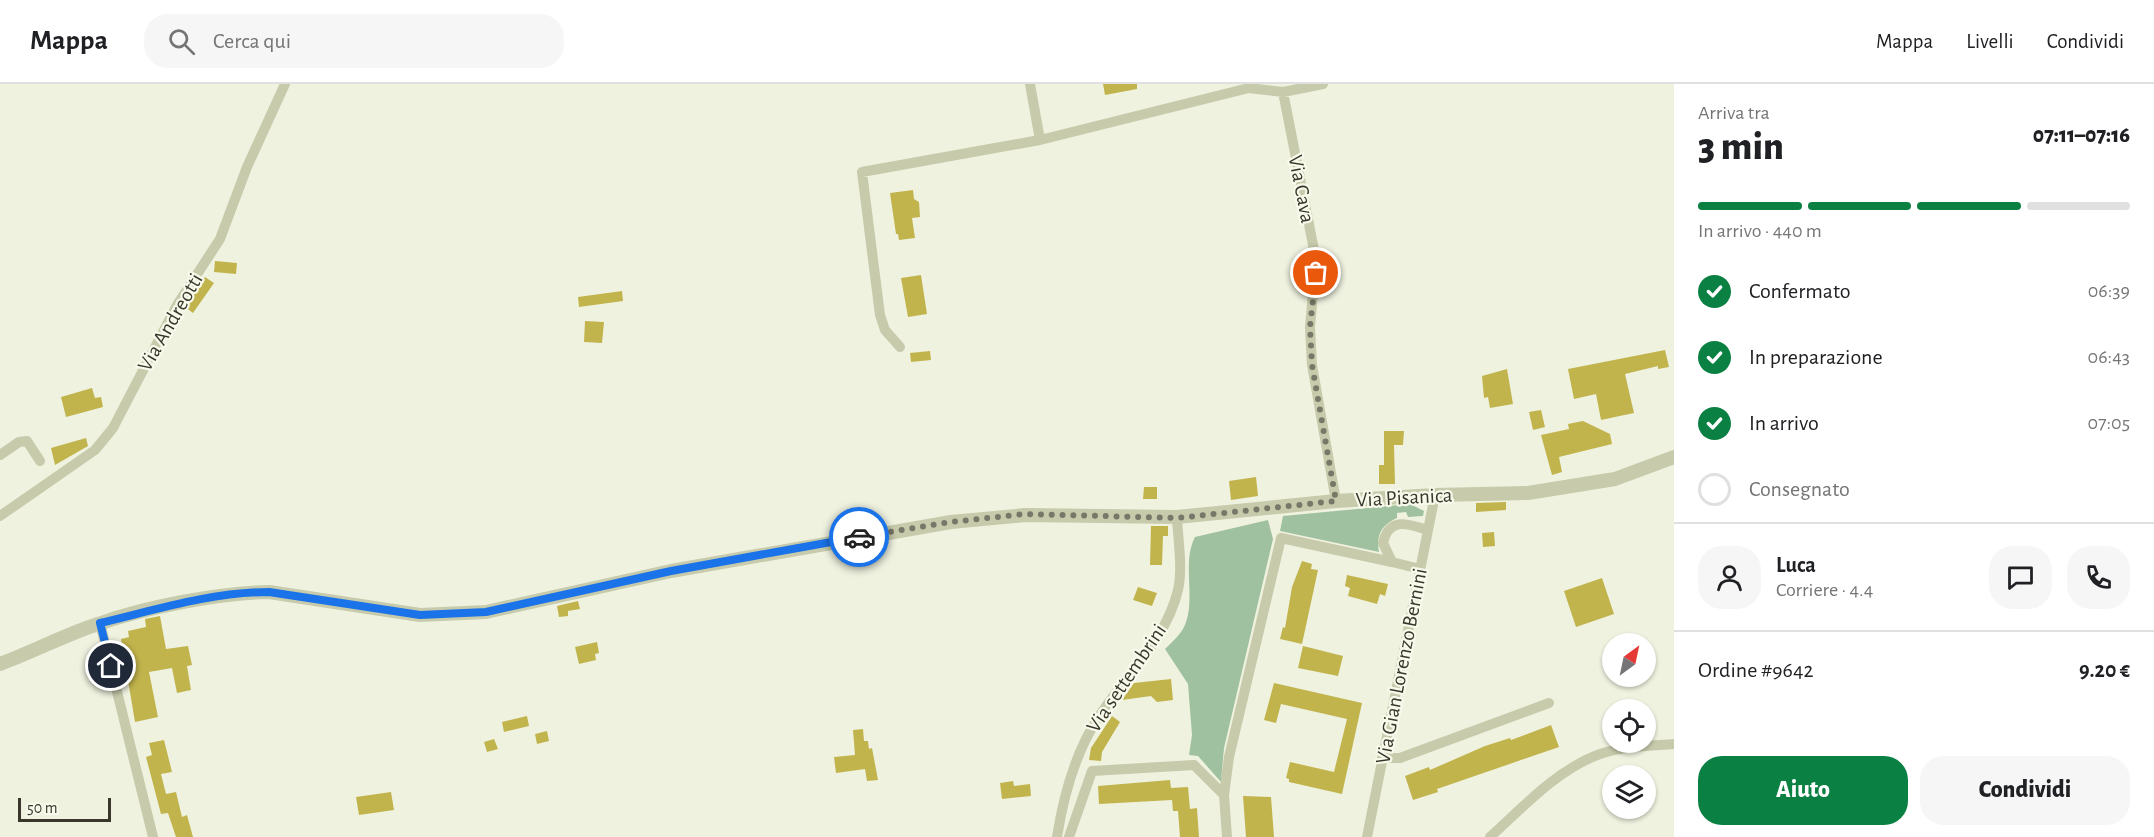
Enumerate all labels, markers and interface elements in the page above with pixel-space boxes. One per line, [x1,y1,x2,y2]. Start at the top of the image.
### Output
search box [144,14,564,68]
icon: search [165,25,198,58]
text: Mappa [30,27,108,55]
text: Cerca qui [213,30,291,52]
text: Mappa [1876,31,1933,52]
text: Livelli [1966,31,2014,52]
text: Condividi [2047,31,2124,52]
text: Arriva tra [1698,103,1770,123]
text: 07:11–07:16 [2033,124,2130,146]
text: 3 min [1698,128,1784,167]
street label: Via Cava [1285,153,1318,225]
text: In arrivo · 440 m [1698,221,1822,241]
pin [1290,247,1341,298]
icon: bag [1299,256,1332,289]
street label: Via Andreotti [134,270,207,375]
icon: check [1698,275,1731,308]
text: Confermato [1749,280,1851,302]
text: 06:39 [2088,281,2130,301]
icon: check [1698,341,1731,374]
text: In preparazione [1749,346,1883,368]
text: 06:43 [2088,347,2130,367]
icon: check [1698,407,1731,440]
text: In arrivo [1749,412,1819,434]
text: 07:05 [2088,413,2130,433]
text: Consegnato [1749,478,1850,500]
street label: Via Pisanica [1355,484,1453,511]
courier [829,507,889,567]
icon: car [843,521,876,554]
button: person [1698,546,1761,609]
button: chat [1989,546,2052,609]
button: phone [2067,546,2130,609]
text: Luca [1776,554,1816,576]
street label: Via Gian Lorenzo Bernini [1372,566,1431,766]
text: Corriere · 4.4 [1776,580,1873,600]
street label: Via settembrini [1083,620,1170,736]
north arrow [1602,633,1656,687]
map controls [1602,633,1656,819]
pin [85,640,136,691]
icon: home [94,649,127,682]
text: Ordine #9642 [1698,659,1814,681]
text: 9.20 € [2079,659,2130,681]
button: locate [1602,699,1656,753]
button: Aiuto [1698,756,1908,825]
button: Condividi [1920,756,2130,825]
button: layers [1602,765,1656,819]
scale bar [18,795,111,822]
text: 50 m [27,800,58,816]

